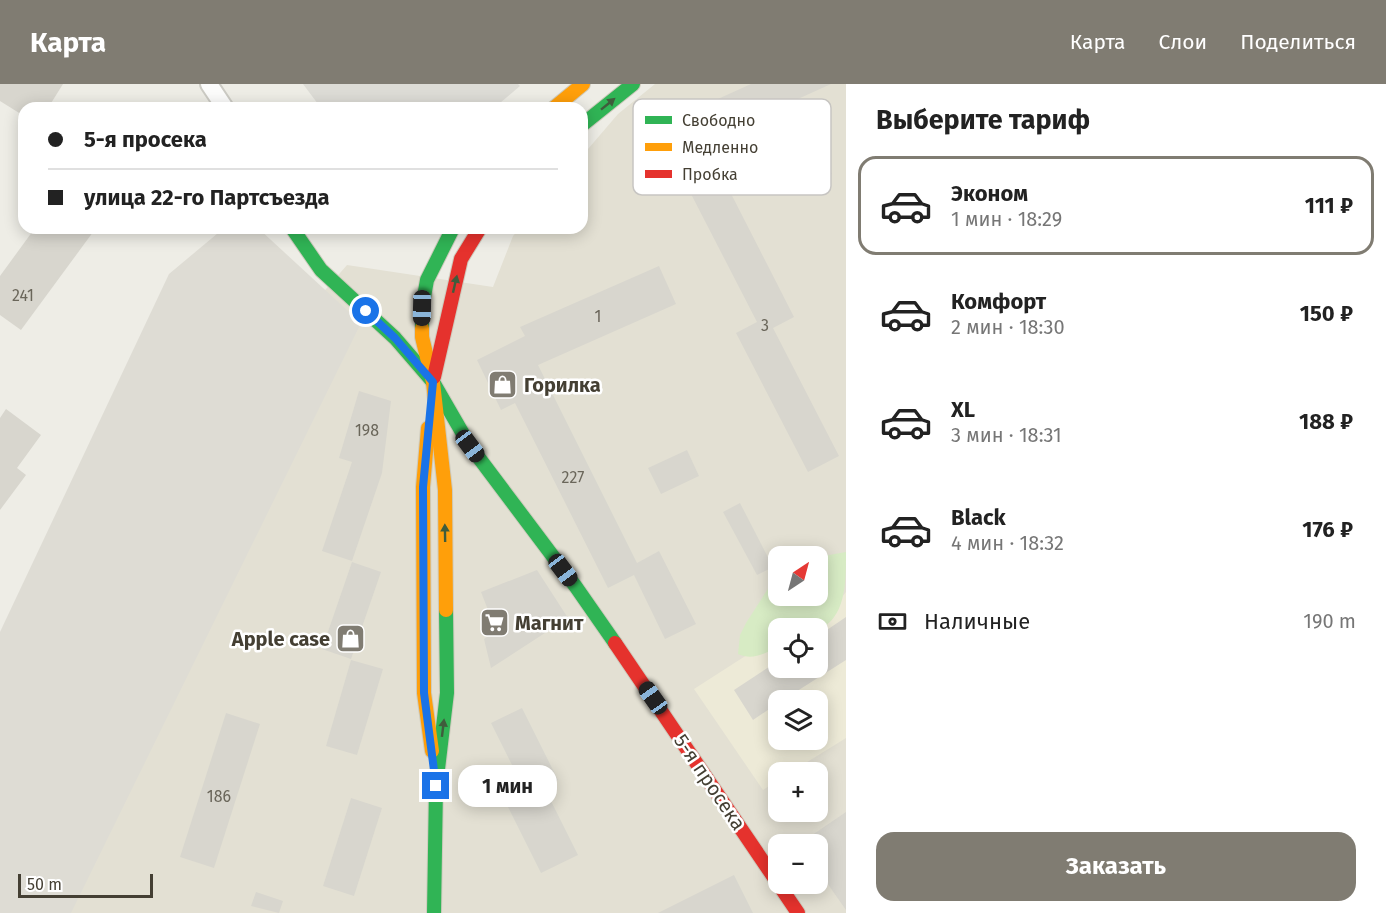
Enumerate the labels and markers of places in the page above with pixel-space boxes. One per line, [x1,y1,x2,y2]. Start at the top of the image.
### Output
shop icon: Горилка [487,369,519,401]
place label: Горилка [524,373,601,397]
supermarket icon: Магнит [478,607,510,639]
place label: Магнит [515,611,584,635]
shop icon: Apple case [335,623,367,655]
place label: Apple case [231,627,330,651]

